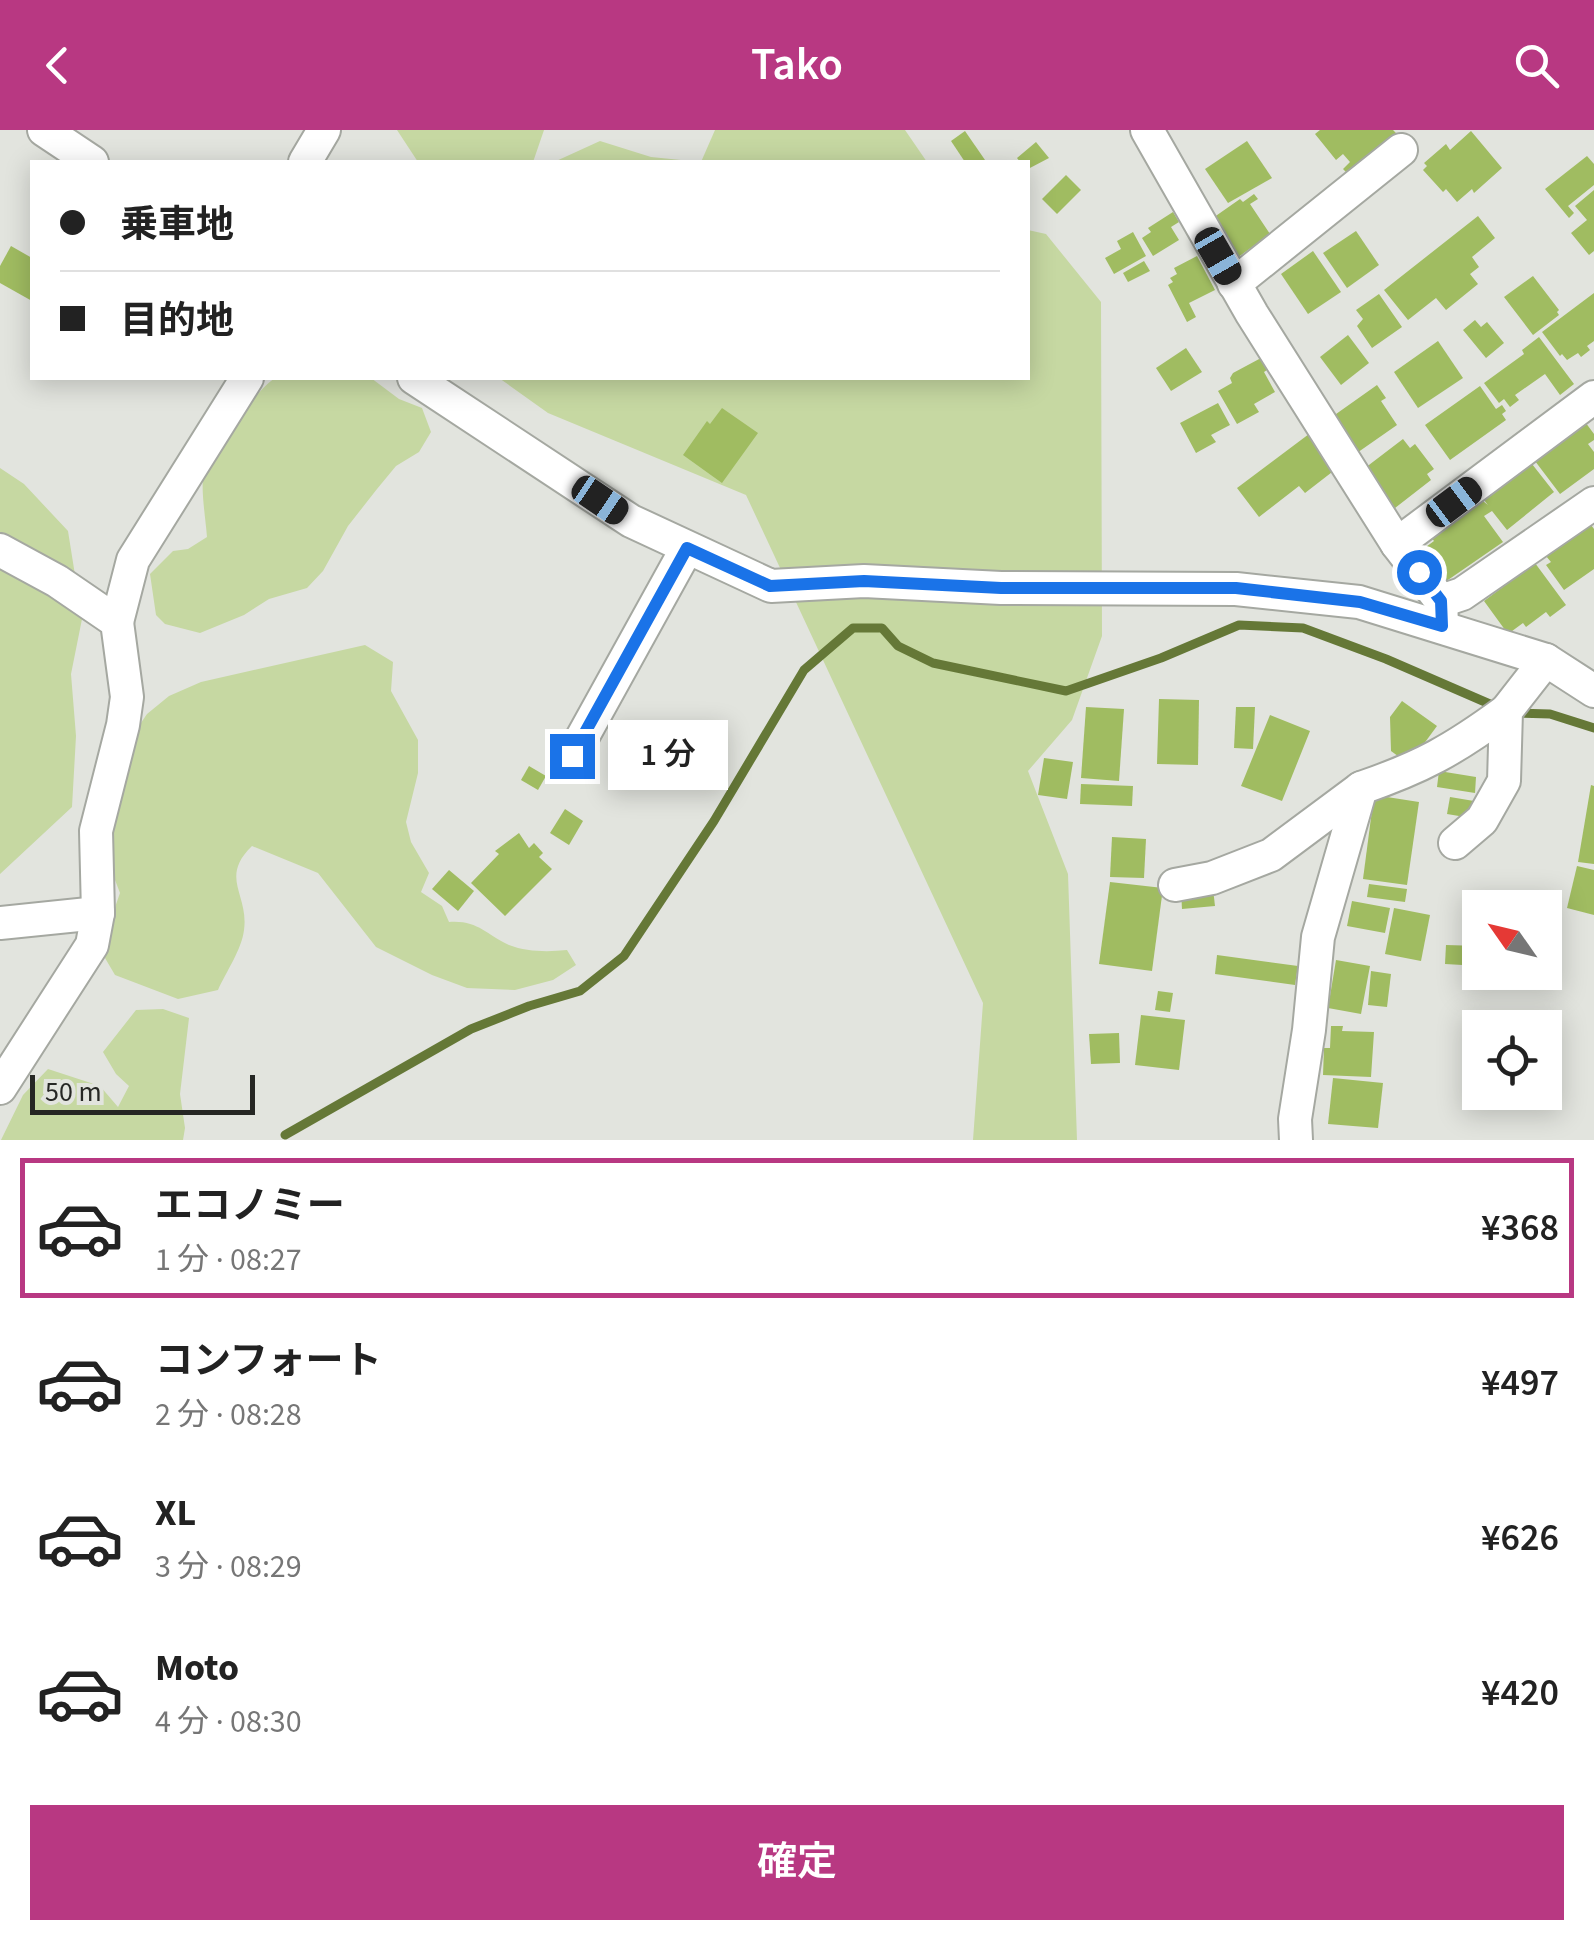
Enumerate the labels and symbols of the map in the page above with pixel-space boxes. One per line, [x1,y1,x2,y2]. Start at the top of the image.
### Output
car [1190,223,1246,289]
car [567,471,633,529]
car [1421,472,1487,532]
route start [1397,550,1442,595]
callout: 1 分 [607,721,727,791]
route end [550,734,595,779]
north arrow [1462,890,1562,990]
scale bar [30,1070,255,1114]

